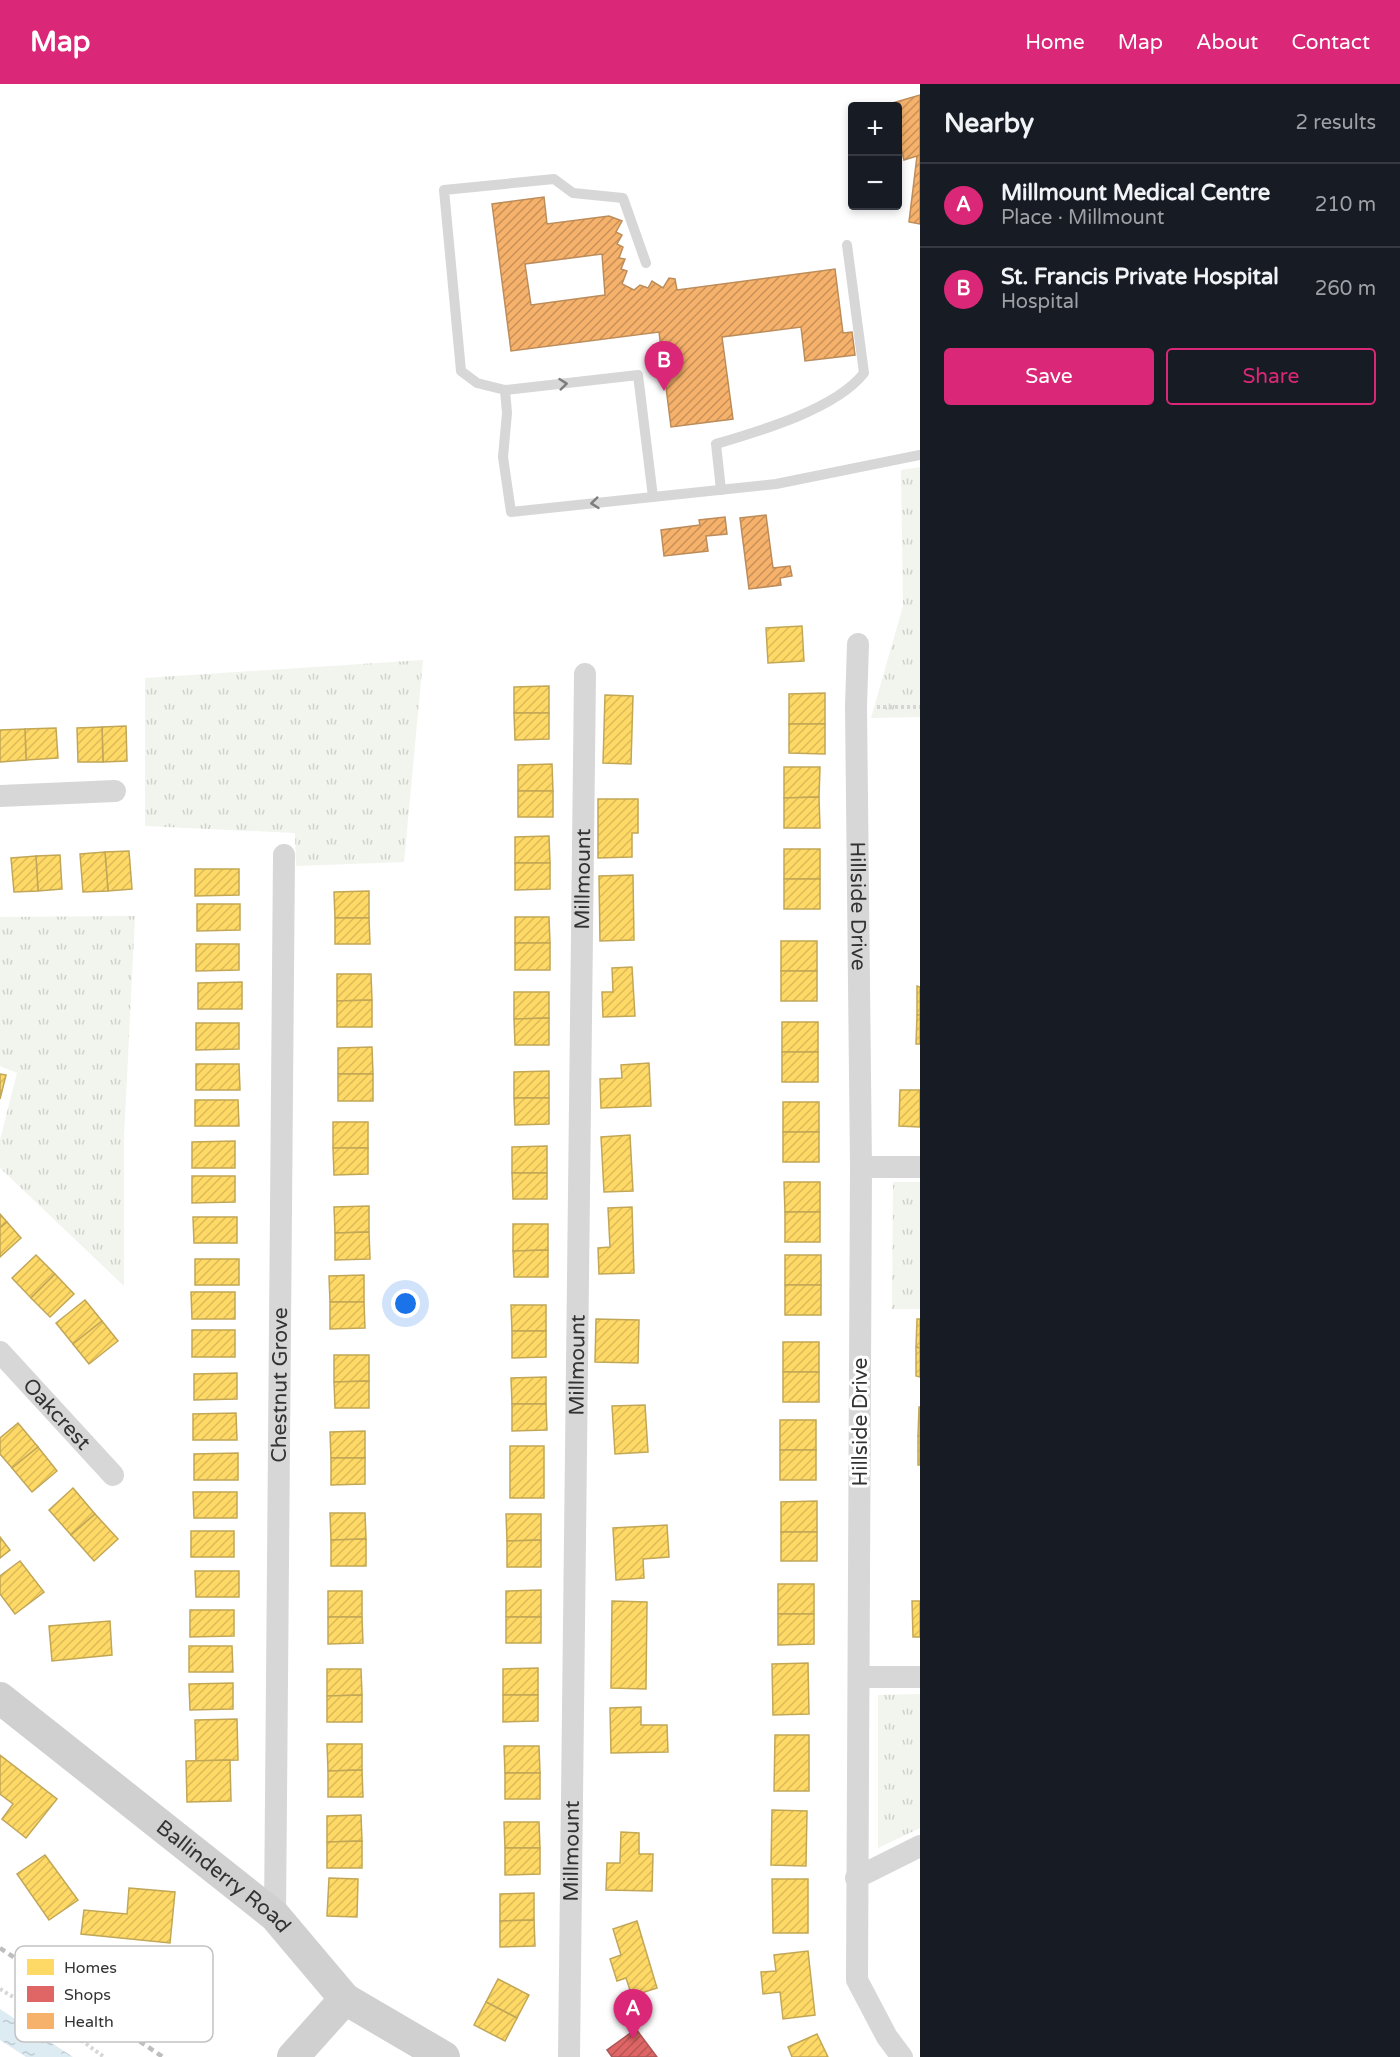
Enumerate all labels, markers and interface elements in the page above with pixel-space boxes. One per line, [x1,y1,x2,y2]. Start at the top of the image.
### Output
text: Map [30,25,90,59]
text: Home [1025,30,1085,55]
text: Map [1118,30,1163,55]
text: About [1196,30,1258,55]
text: Contact [1291,30,1370,55]
map controls [848,102,902,210]
button: + [848,102,902,156]
text: Nearby [944,108,1034,139]
text: 2 results [1296,111,1376,135]
button: − [848,156,902,210]
text: Millmount Medical Centre [1001,180,1270,206]
text: A [956,193,971,217]
text: 210 m [1315,193,1376,217]
text: Place · Millmount [1001,206,1164,230]
text: St. Francis Private Hospital [1001,264,1279,290]
text: B [957,277,970,301]
text: 260 m [1315,277,1376,301]
text: Hospital [1001,290,1079,314]
pin: B [644,342,684,391]
button: Save [944,348,1154,405]
button: Share [1166,348,1376,405]
one-way arrow [559,378,568,390]
one-way arrow [590,496,599,509]
street label: Millmount [570,828,596,930]
street label: Hillside Drive [845,841,871,971]
your location [391,1289,420,1318]
street label: Chestnut Grove [266,1307,293,1463]
street label: Millmount [564,1314,590,1416]
street label: Hillside Drive [848,1357,873,1486]
street label: Oakcrest [18,1373,96,1455]
street label: Millmount [558,1800,584,1902]
street label: Ballinderry Road [151,1814,296,1938]
legend [15,1946,213,2042]
text: Homes [64,1958,117,1978]
text: Shops [64,1985,111,2005]
pin: A [614,1990,652,2039]
text: Health [64,2012,114,2032]

